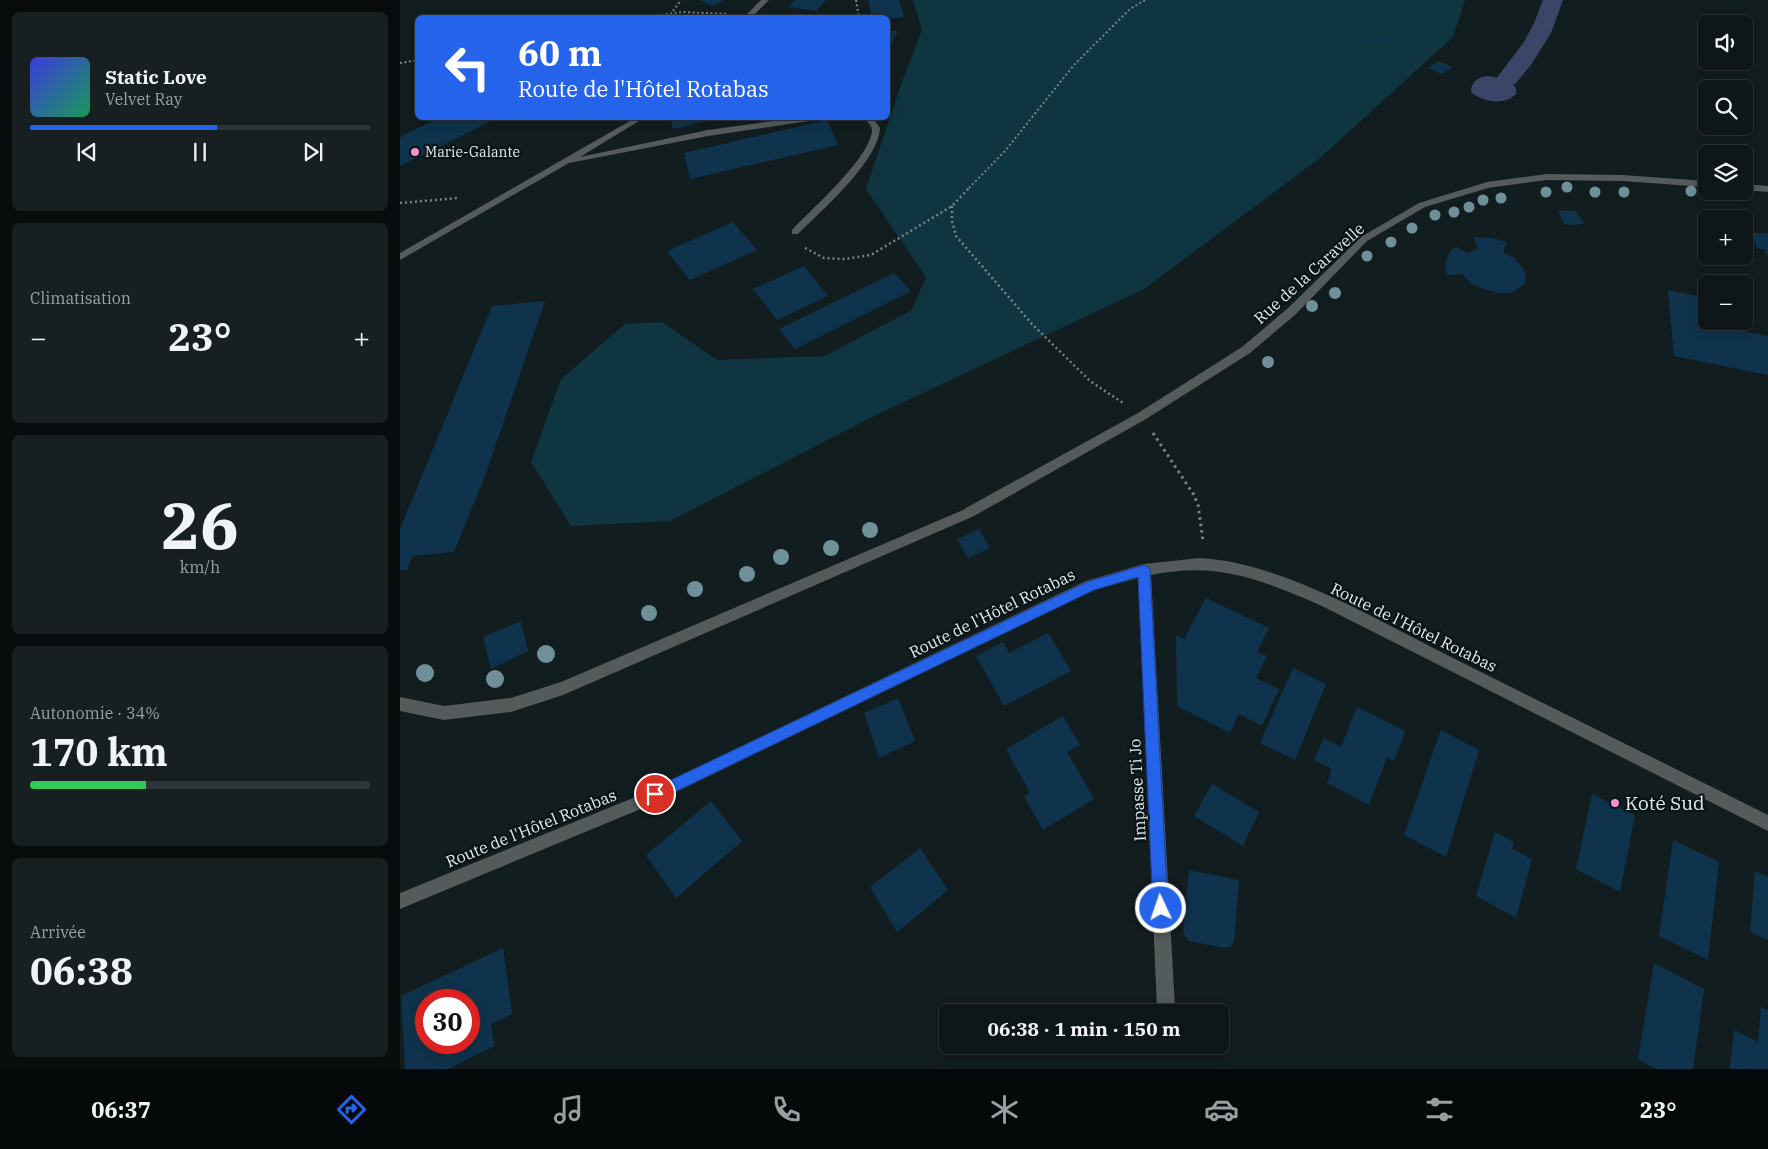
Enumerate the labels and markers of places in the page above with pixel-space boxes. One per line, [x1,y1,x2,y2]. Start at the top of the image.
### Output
place label: Marie-Galante [425,143,520,161]
marker: Marie-Galante [409,146,421,158]
pin [634,773,676,815]
place label: Koté Sud [1625,791,1704,815]
marker: Koté Sud [1609,797,1621,809]

